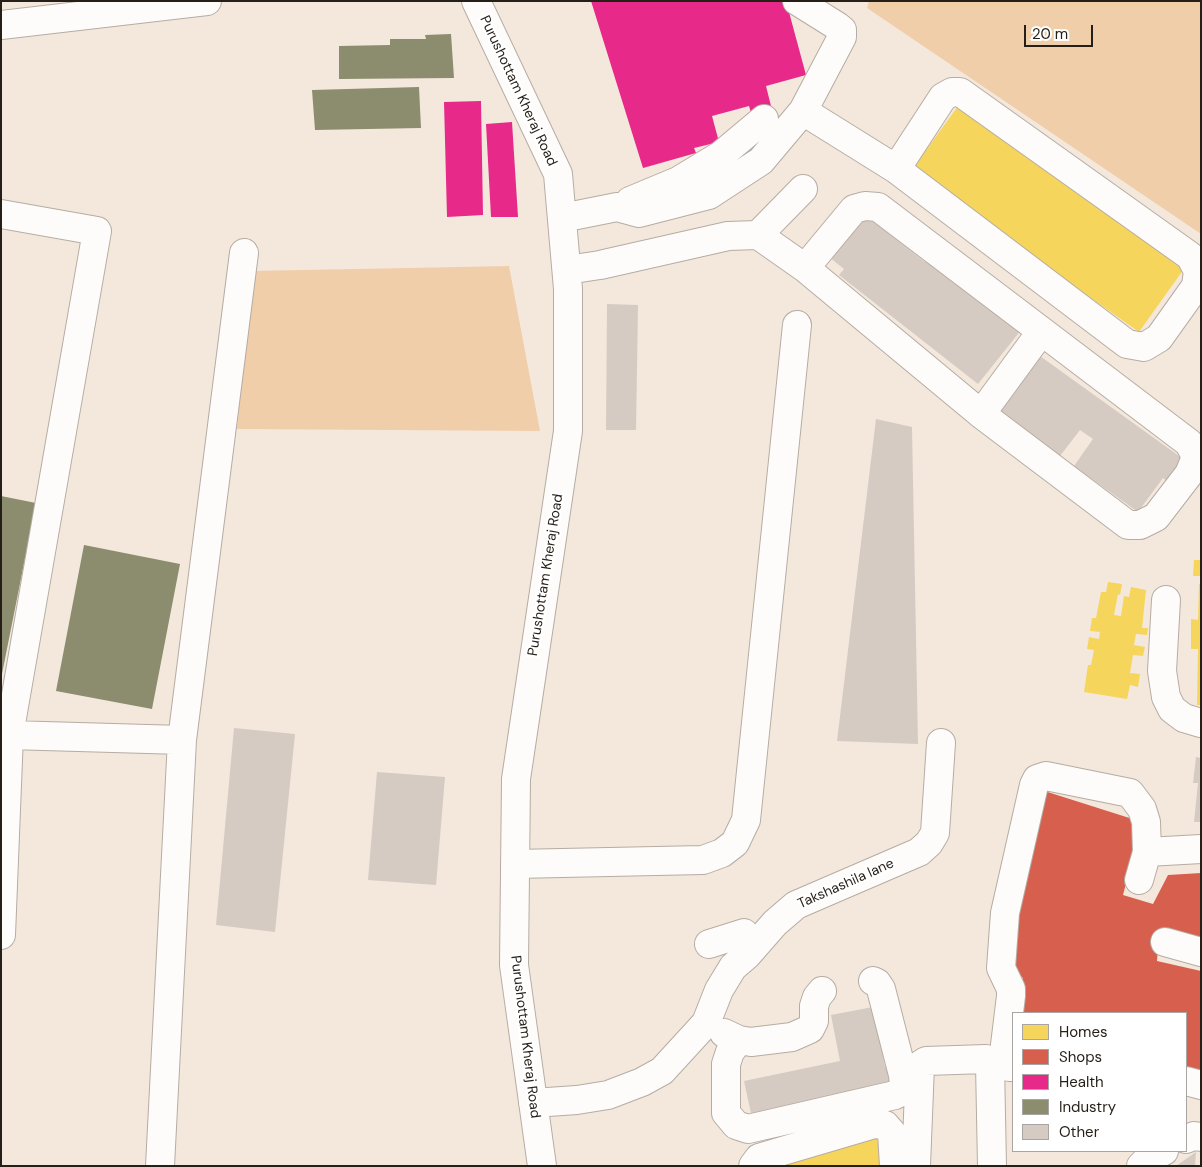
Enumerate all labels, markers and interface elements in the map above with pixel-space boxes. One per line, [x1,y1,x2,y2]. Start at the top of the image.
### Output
street label: Purushottam Kheraj Road [476,13,560,169]
scale bar [1027,15,1096,47]
text: 20 m [1032,24,1068,44]
street label: Purushottam Kheraj Road [525,493,567,657]
street label: Takshashila lane [795,855,897,913]
street label: Purushottam Kheraj Road [507,955,543,1119]
legend [1012,1012,1187,1152]
text: Homes [1059,1022,1108,1042]
text: Shops [1059,1047,1102,1067]
text: Health [1059,1072,1104,1092]
text: Industry [1059,1097,1116,1117]
text: Other [1059,1122,1099,1142]

